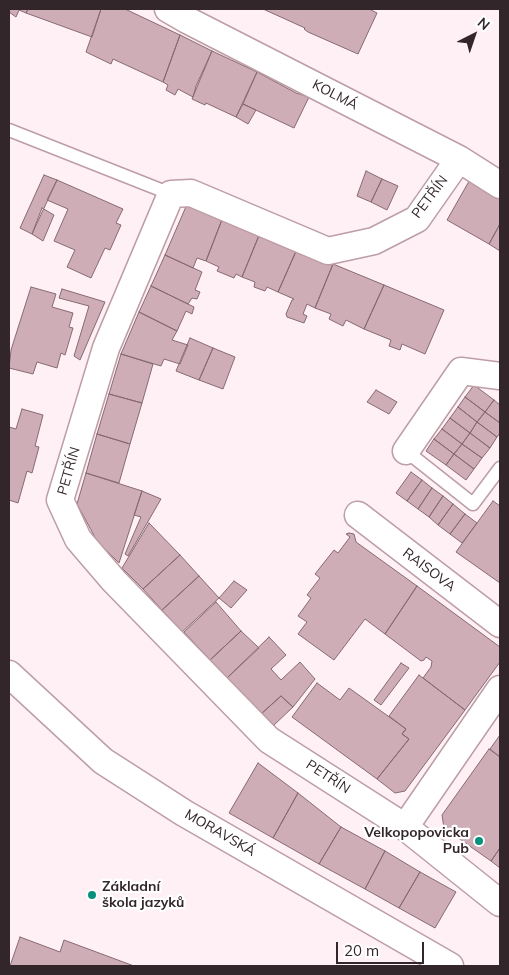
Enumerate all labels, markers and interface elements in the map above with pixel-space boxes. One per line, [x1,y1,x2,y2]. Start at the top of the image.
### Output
north arrow [449,10,499,60]
text: N [474,13,494,34]
street label: KOLMÁ [309,76,361,114]
street label: PETŘÍN [408,172,452,222]
street label: PETŘÍN [54,445,84,497]
street label: RAISOVA [399,545,459,595]
street label: PETŘÍN [303,757,353,797]
street label: MORAVSKÁ [182,806,258,860]
place label: Velkopopovicka Pub [364,825,469,858]
marker: Velkopopovicka Pub [473,835,485,847]
place label: Základní škola jazyků [102,879,184,912]
marker: Základní škola jazyků [86,889,98,901]
scale bar [339,932,426,964]
text: 20 m [344,941,379,960]

